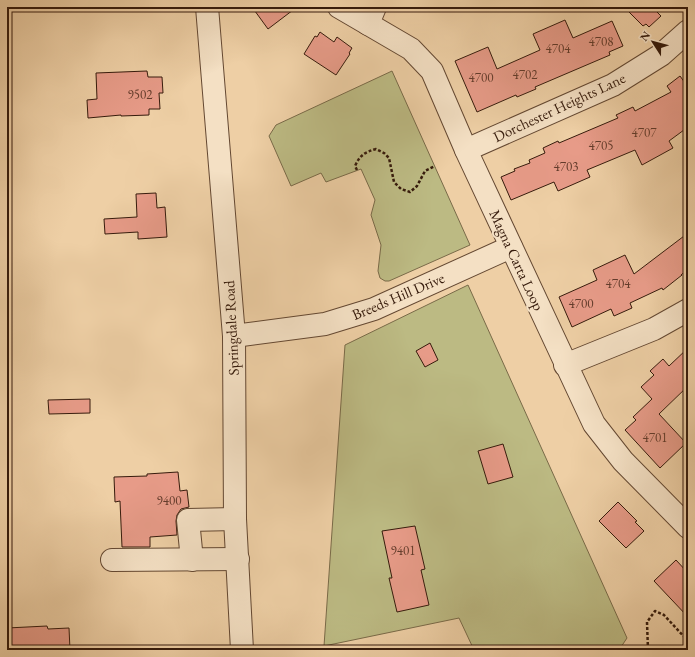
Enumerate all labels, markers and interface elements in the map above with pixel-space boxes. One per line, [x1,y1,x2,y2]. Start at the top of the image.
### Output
north arrow [633,22,673,62]
text: N [637,28,653,44]
house number: 4708 [589,33,613,50]
house number: 4704 [546,40,571,57]
house number: 4702 [513,66,538,83]
street label: Dorchester Heights Lane [490,68,628,146]
house number: 4700 [469,69,493,86]
house number: 9502 [128,86,153,103]
house number: 4707 [632,124,657,141]
house number: 4705 [589,137,613,154]
house number: 4703 [554,158,578,175]
street label: Magna Carta Loop [485,206,549,314]
street label: Breeds Hill Drive [349,268,447,324]
house number: 4704 [606,275,631,292]
street label: Springdale Road [219,280,243,376]
house number: 4700 [569,295,593,312]
house number: 4701 [643,429,667,446]
house number: 9400 [157,492,181,509]
house number: 9401 [391,542,415,559]

